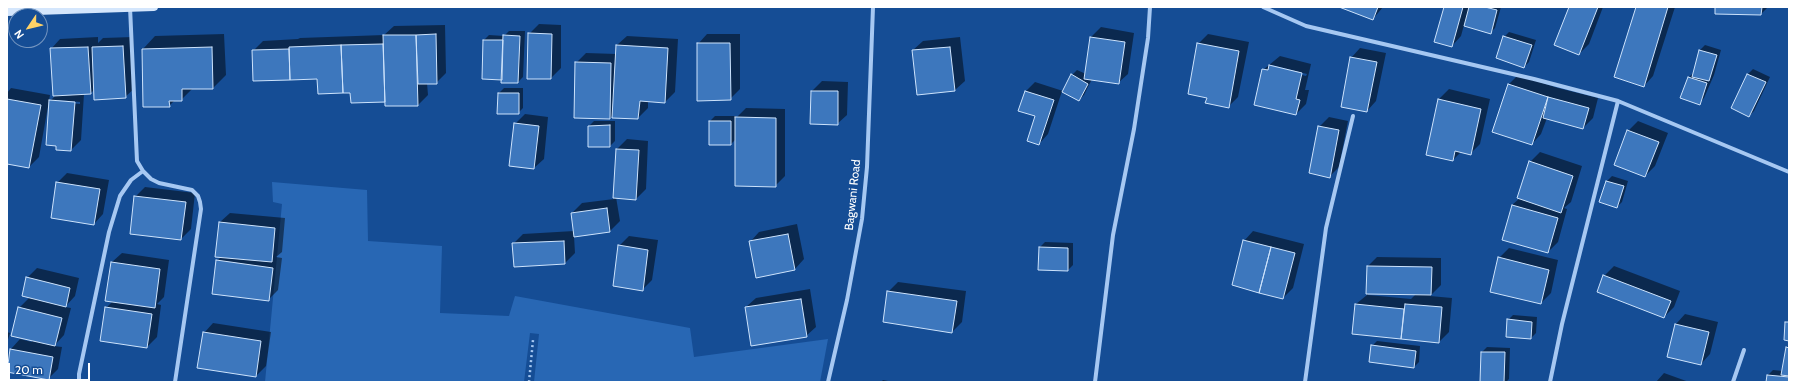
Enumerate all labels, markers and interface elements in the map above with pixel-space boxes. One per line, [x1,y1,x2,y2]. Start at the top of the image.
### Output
north arrow [8,8,48,48]
text: N [11,27,27,42]
street label: Bagwani Road [842,159,864,231]
scale bar [10,355,92,381]
text: 20 m [15,362,43,377]

